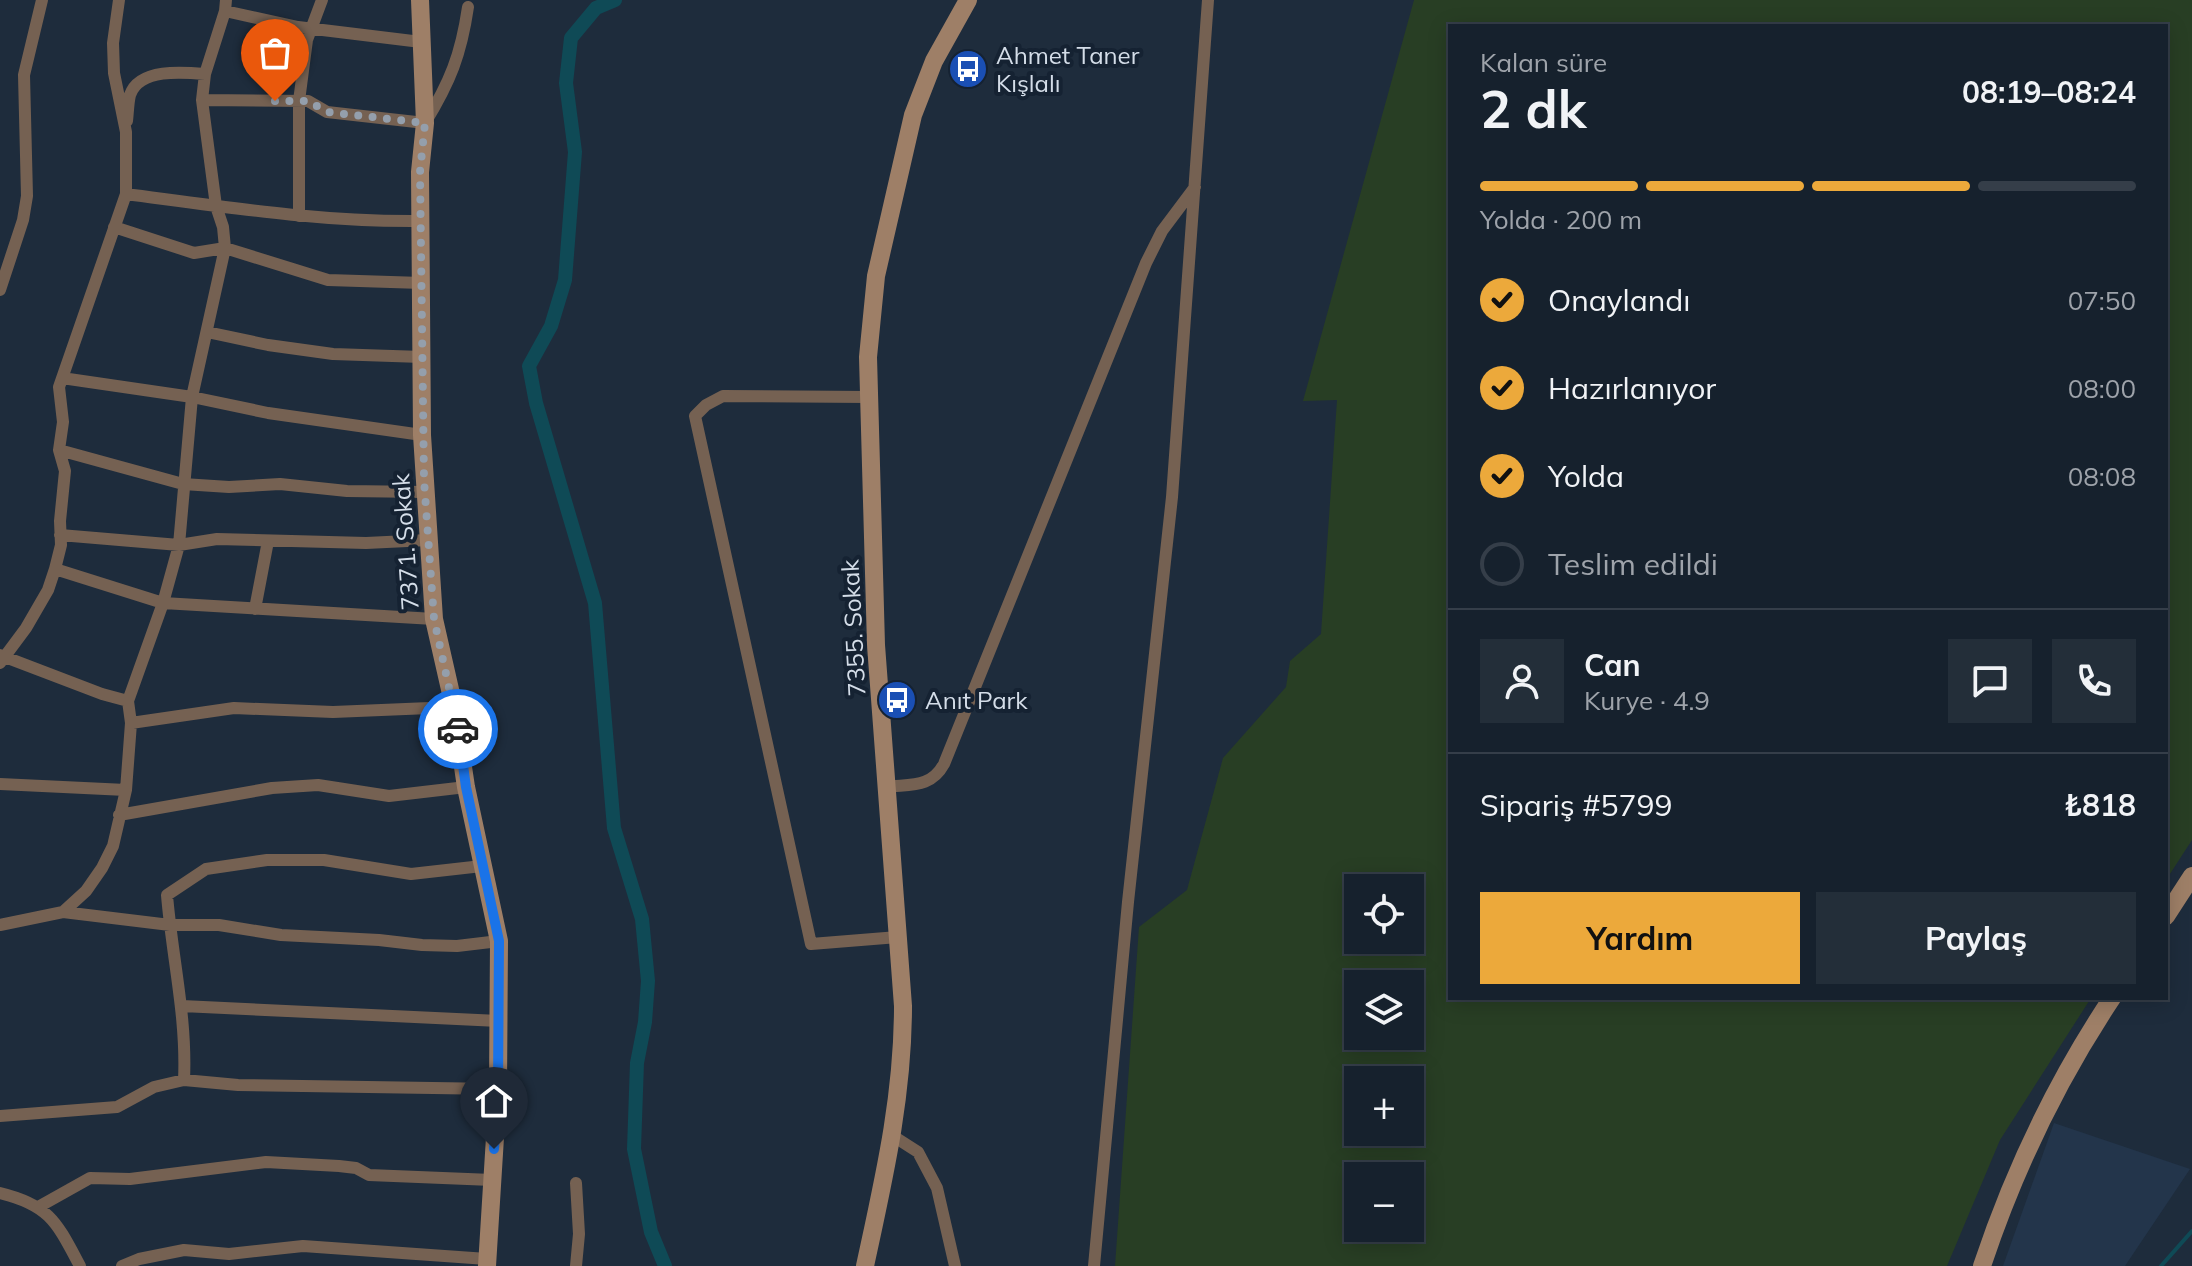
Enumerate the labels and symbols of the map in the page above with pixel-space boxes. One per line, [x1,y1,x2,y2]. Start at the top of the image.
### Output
pin [241,19,309,101]
place label: Ahmet Taner Kışlalı [996,40,1140,98]
bus stop icon: Ahmet Taner Kışlalı [947,48,989,90]
street label: 7371. Sokak [385,472,425,611]
street label: 7355. Sokak [834,558,872,697]
bus stop icon: Anıt Park [876,679,918,721]
place label: Anıt Park [925,685,1028,715]
courier [418,689,498,769]
pin [460,1067,528,1149]

